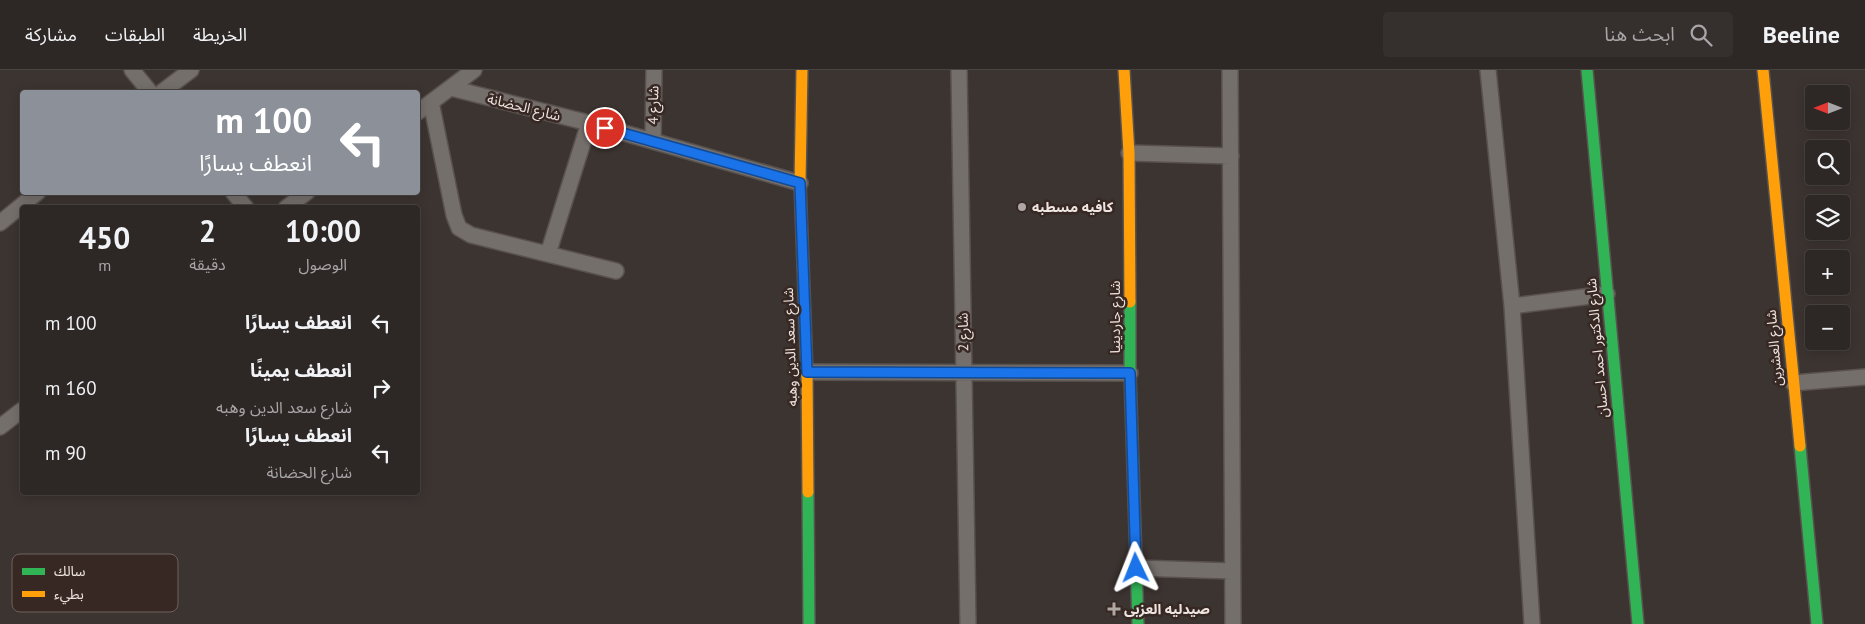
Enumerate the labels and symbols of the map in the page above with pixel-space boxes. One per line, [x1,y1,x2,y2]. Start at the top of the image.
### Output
street label: شارع 4 [644,85,664,125]
north arrow [1805,85,1850,130]
street label: شارع الحضانة [485,89,563,127]
pin [584,107,626,149]
place label: كافيه مسطبه [1032,198,1114,216]
marker: كافيه مسطبه [1016,201,1028,213]
street label: شارع الدكتور احمد احسان [1582,277,1614,418]
street label: شارع جاردينيا [1106,280,1126,354]
street label: شارع سعد الدين وهبه [779,287,803,407]
street label: شارع العشرين [1762,309,1788,387]
street label: شارع 2 [954,312,974,351]
position arrow [1109,541,1161,593]
legend [12,554,178,612]
text: سالك [54,562,86,580]
text: بطيء [54,585,84,605]
place label: صيدليه العزبى [1124,600,1210,618]
marker: صيدليه العزبى [1108,603,1120,615]

